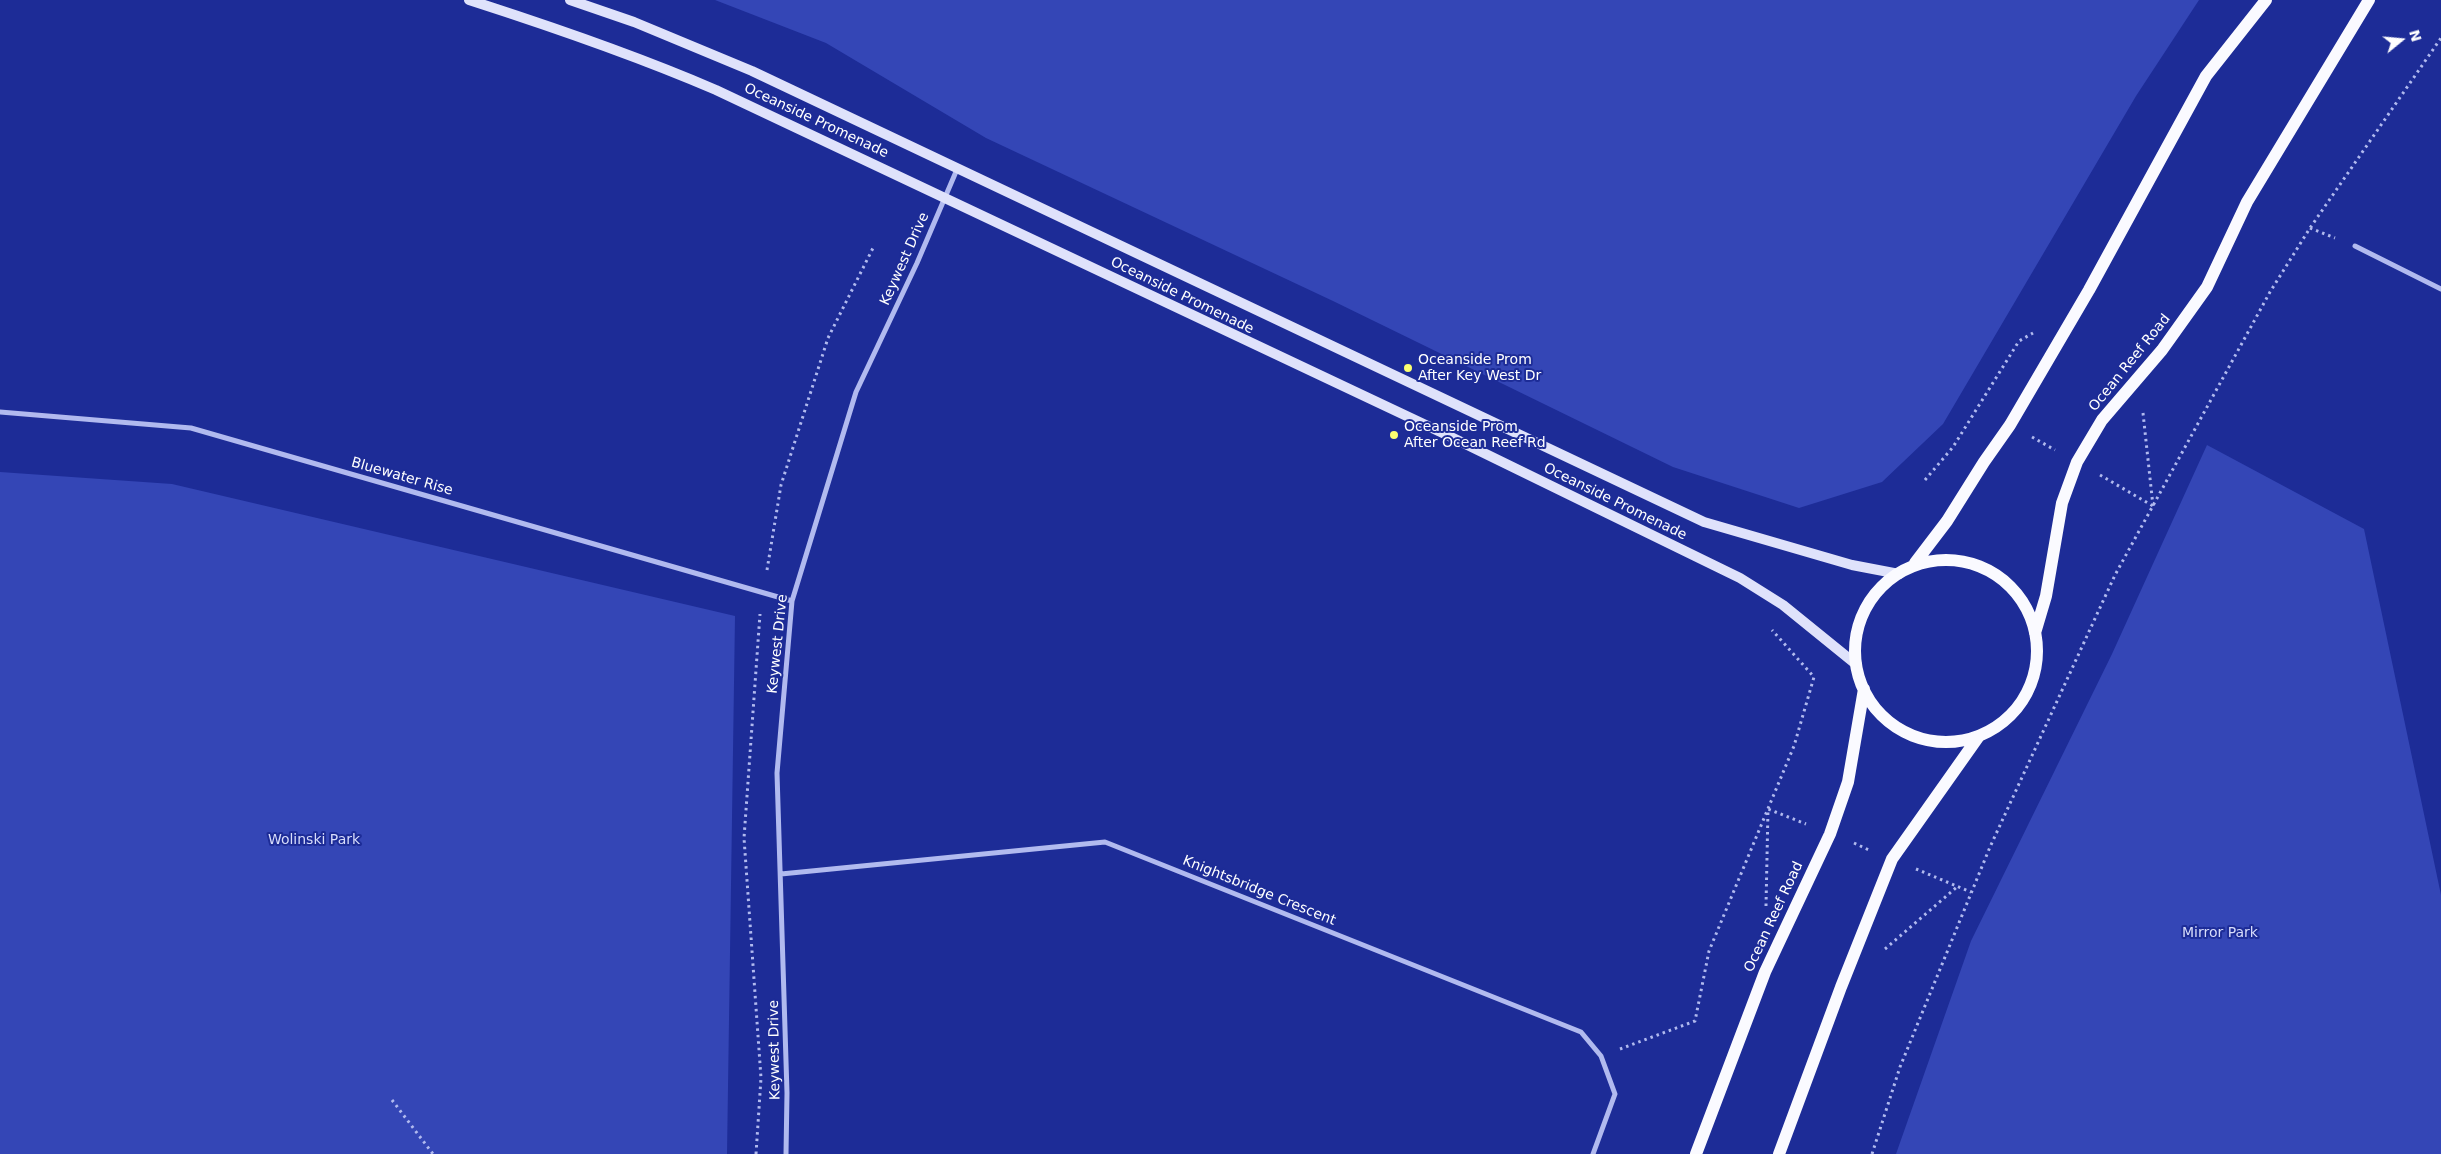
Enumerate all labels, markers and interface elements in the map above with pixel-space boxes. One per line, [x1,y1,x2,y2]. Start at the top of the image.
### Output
north arrow [2376,15,2426,65]
text: N [2406,28,2425,44]
street label: Oceanside Promenade [741,80,891,162]
street label: Keywest Drive [877,210,933,308]
street label: Oceanside Promenade [1108,254,1256,338]
street label: Ocean Reef Road [2086,311,2174,415]
place label: Oceanside Prom After Key West Dr [1418,352,1541,384]
marker: Oceanside Prom After Key West Dr [1402,362,1414,374]
place label: Oceanside Prom After Ocean Reef Rd [1404,419,1546,452]
marker: Oceanside Prom After Ocean Reef Rd [1388,429,1400,441]
street label: Bluewater Rise [349,454,455,500]
street label: Oceanside Promenade [1541,460,1689,544]
street label: Keywest Drive [764,593,792,695]
park label: Wolinski Park [268,832,360,848]
street label: Knightsbridge Crescent [1180,853,1338,929]
street label: Ocean Reef Road [1741,859,1807,975]
park label: Mirror Park [2182,925,2258,941]
street label: Keywest Drive [766,1000,784,1100]

